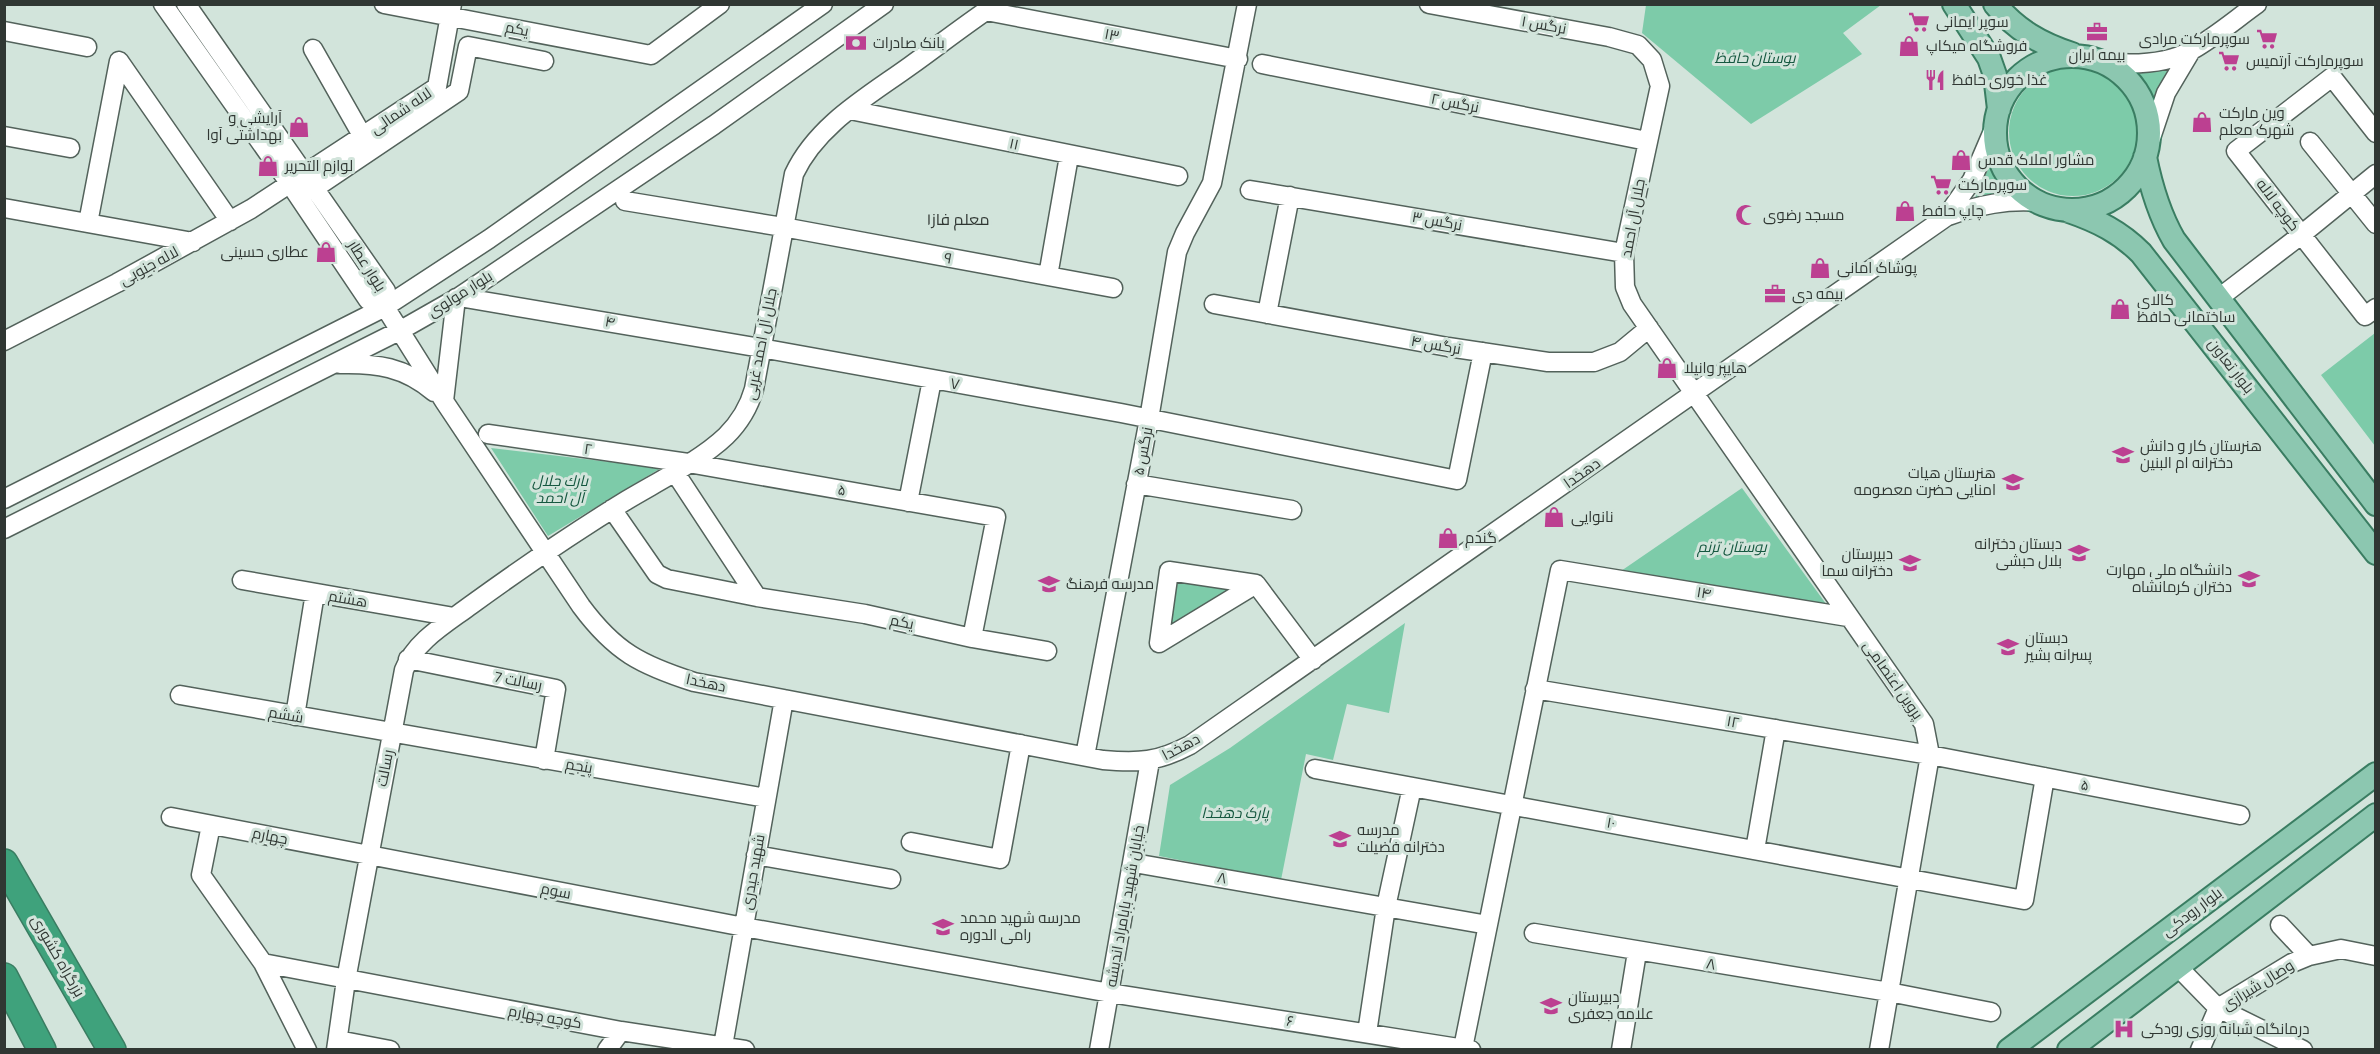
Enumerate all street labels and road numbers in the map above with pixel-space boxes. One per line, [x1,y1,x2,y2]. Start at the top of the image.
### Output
street label: نرگس ۱ [1519,6,1569,43]
street label: یکم [503,12,532,45]
street label: ۱۳ [1102,19,1122,50]
street label: لاله شمالی [364,79,438,142]
street label: نرگس ۲ [1429,84,1482,121]
street label: ۱۱ [1007,128,1022,159]
street label: کوچه لاله [2249,172,2308,238]
street label: جلال آل احمد [1611,176,1654,260]
street label: نرگس ۳ [1410,202,1465,239]
street label: بلوار عطار [339,233,395,298]
street label: لاله جنوبی [114,237,184,294]
street label: ۹ [942,243,955,272]
street label: بلوار مولوی [421,262,498,325]
street label: جلال آل احمد غربی [735,285,786,402]
street label: ۴ [603,306,618,337]
street label: نرگس ۴ [1409,326,1464,363]
street label: بلوار تعاون [2200,331,2263,400]
street label: ۷ [948,368,962,399]
street label: نرگس ۵ [1124,424,1161,478]
street label: ۲ [582,434,594,463]
street label: دهخدا [1557,449,1607,496]
street label: ۵ [836,475,849,504]
street label: ۱۴ [1695,577,1714,608]
street label: هشتم [326,581,370,616]
street label: یکم [887,605,917,638]
street label: پروین اعتصامی [1855,634,1932,726]
street label: رسالت 7 [491,662,545,699]
street label: دهخدا [683,664,729,701]
street label: ششم [266,697,306,732]
street label: ۱۲ [1724,706,1742,737]
street label: دهخدا [1156,724,1205,769]
street label: رسالت [367,747,402,789]
street label: پنجم [563,749,595,782]
street label: ۵ [2078,769,2092,800]
street label: ۱۰ [1604,807,1618,838]
street label: چهارم [250,818,291,853]
street label: خیابان شهید بابامراد اندیشه [1096,823,1153,989]
street label: شهید حیدری [732,832,773,912]
street label: ۸ [1215,862,1229,893]
street label: سوم [538,873,574,908]
street label: بلوار رودکی [2155,879,2229,944]
street label: بزرگراه کشوری [23,909,94,1003]
street label: ۸ [1704,948,1718,979]
street label: وصال شیرازی [2216,951,2300,1018]
street label: کوچه چهارم [506,996,584,1037]
street label: ۶ [1284,1006,1296,1035]

